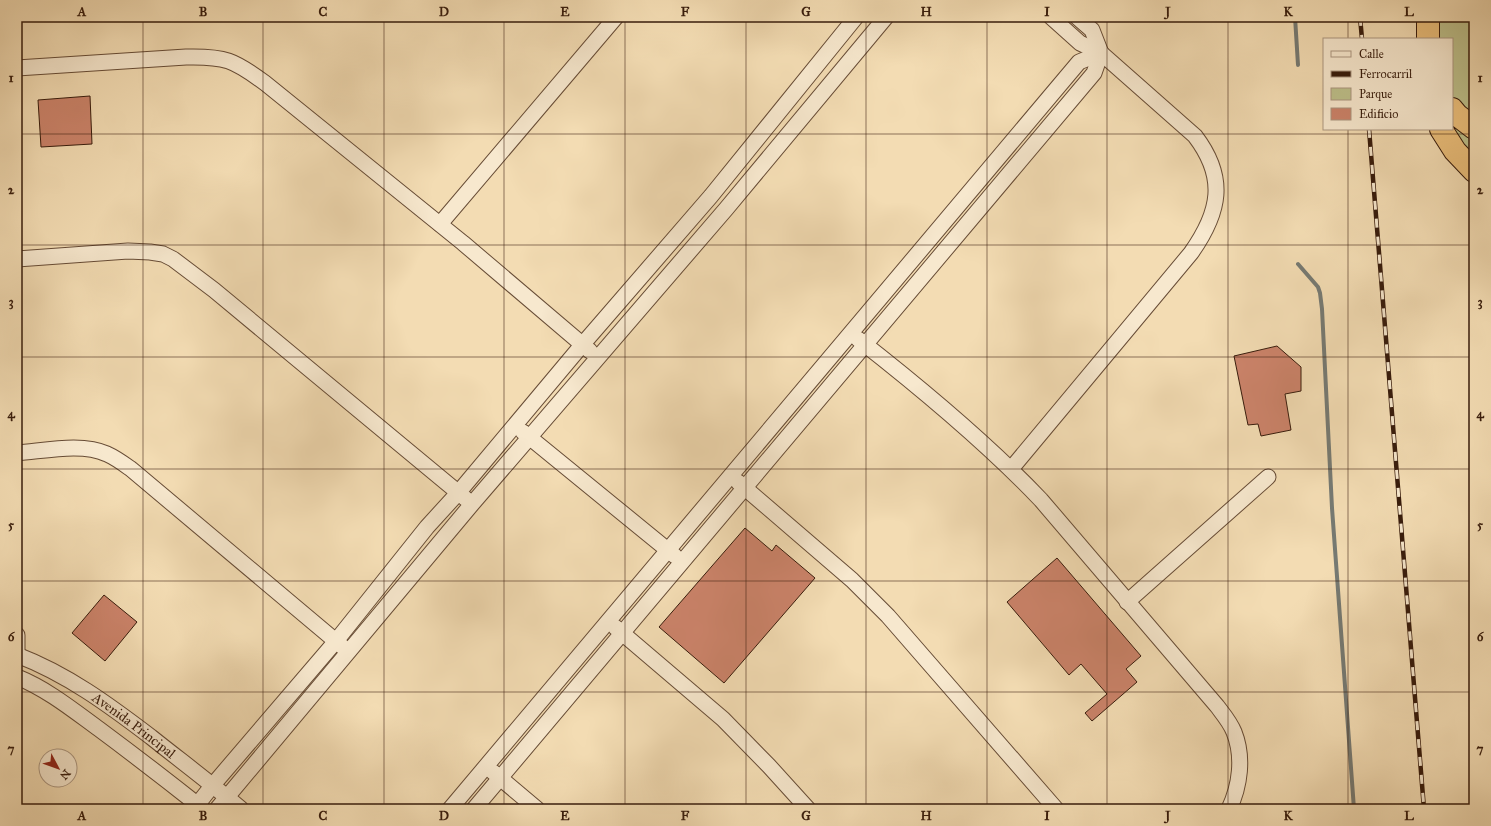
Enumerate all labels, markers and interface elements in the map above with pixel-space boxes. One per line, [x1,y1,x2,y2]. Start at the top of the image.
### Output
text: A [77,4,87,20]
text: B [199,4,208,20]
text: C [319,4,328,20]
text: D [439,4,449,20]
text: E [560,4,570,20]
text: F [681,4,690,20]
text: G [801,4,811,20]
text: H [920,4,932,20]
text: I [1044,4,1050,20]
text: J [1163,4,1171,20]
text: K [1283,4,1293,20]
text: L [1404,4,1414,20]
legend [1323,38,1453,130]
text: Calle [1359,47,1384,61]
text: Ferrocarril [1359,67,1413,81]
text: 1 [8,70,14,86]
text: 1 [1477,70,1483,86]
text: Parque [1359,87,1392,102]
text: Edificio [1359,107,1398,121]
text: 2 [8,182,15,198]
text: 2 [1477,182,1484,198]
text: 3 [8,294,14,310]
text: 3 [1477,294,1483,310]
text: 4 [7,406,15,422]
text: 4 [1476,406,1484,422]
text: 5 [8,517,15,533]
text: 5 [1477,517,1484,533]
text: 6 [8,629,16,645]
text: 6 [1477,629,1485,645]
street label: Avenida Principal [88,688,179,762]
text: 7 [8,741,15,757]
text: 7 [1477,741,1484,757]
north arrow [38,748,78,788]
text: N [57,766,73,783]
text: A [77,808,87,824]
text: B [199,808,208,824]
text: C [319,808,328,824]
text: D [439,808,449,824]
text: E [560,808,570,824]
text: F [681,808,690,824]
text: G [801,808,811,824]
text: H [920,808,932,824]
text: I [1044,808,1050,824]
text: J [1163,808,1171,824]
text: K [1283,808,1293,824]
text: L [1404,808,1414,824]

